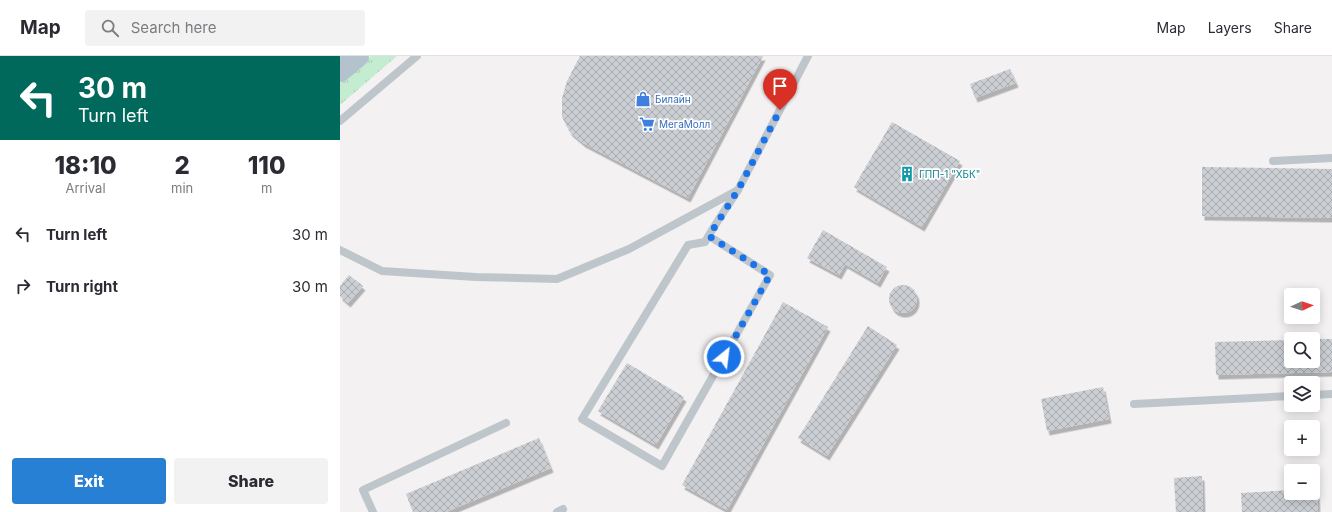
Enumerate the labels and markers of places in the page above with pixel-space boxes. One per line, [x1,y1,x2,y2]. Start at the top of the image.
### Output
pin [763,69,797,110]
shop icon: Билайн [634,90,652,108]
place label: Билайн [655,93,691,105]
supermarket icon: МегаМолл [638,115,656,133]
place label: МегаМолл [659,118,710,130]
building icon: ГПП-1 "ХБК" [898,165,916,183]
place label: ГПП-1 "ХБК" [919,168,980,180]

